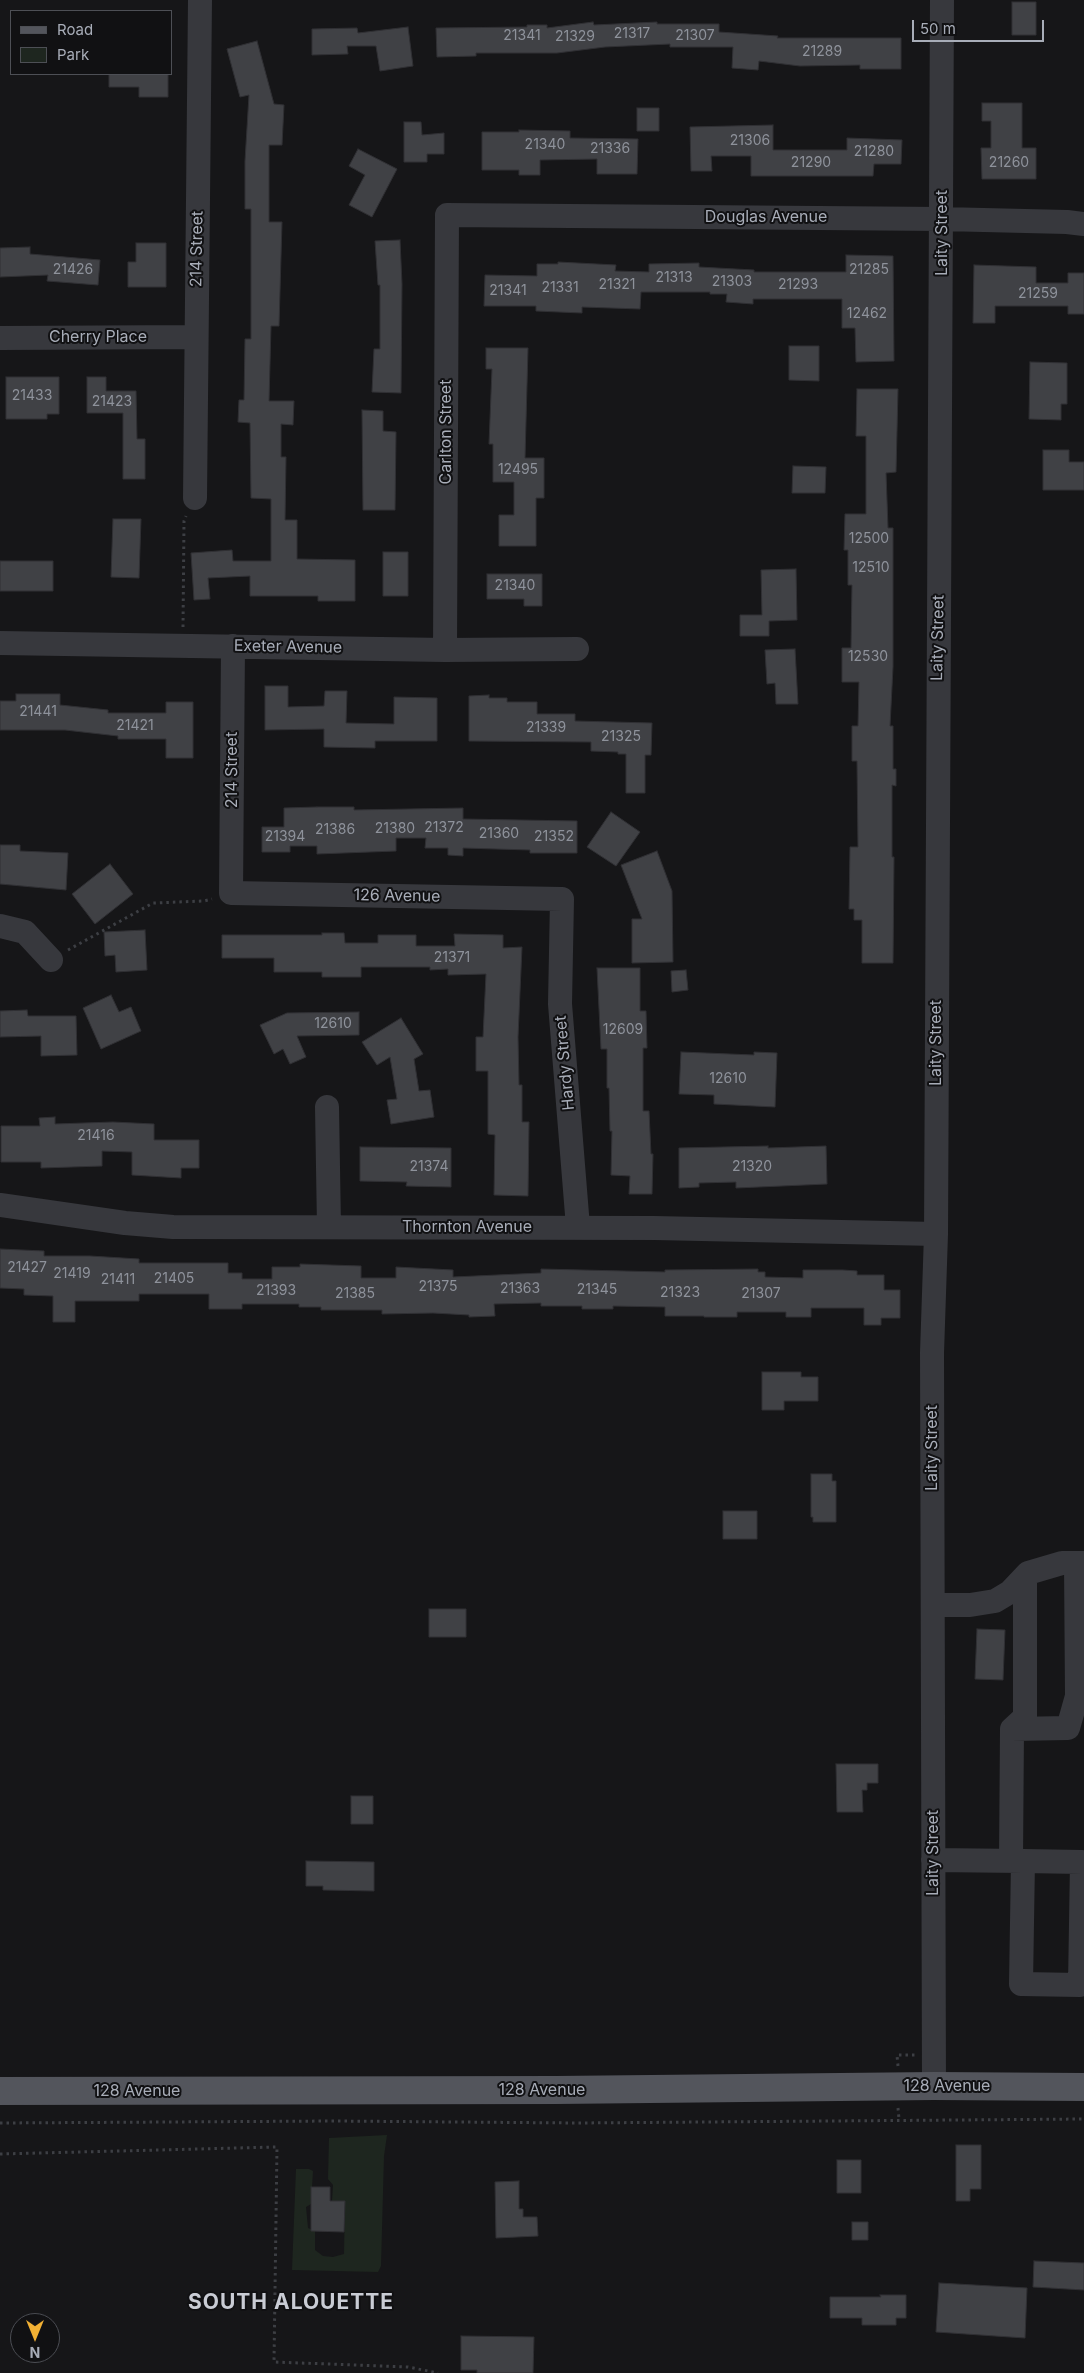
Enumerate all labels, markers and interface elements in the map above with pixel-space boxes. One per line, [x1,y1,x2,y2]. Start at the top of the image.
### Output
legend [10,10,172,75]
scale bar [914,10,1046,42]
text: 50 m [920,19,956,38]
text: Road [57,20,93,39]
house number: 21317 [614,26,650,42]
house number: 21341 [503,28,541,44]
house number: 21307 [675,28,715,44]
house number: 21329 [555,29,595,45]
house number: 21289 [802,44,842,60]
text: Park [57,45,89,64]
house number: 21306 [730,133,770,149]
house number: 21340 [525,137,565,153]
house number: 21336 [590,141,630,157]
house number: 21280 [854,144,894,160]
house number: 21290 [791,155,831,171]
house number: 21260 [989,155,1029,171]
street label: Laity Street [932,190,952,276]
street label: Douglas Avenue [705,207,827,227]
street label: 214 Street [187,211,207,287]
house number: 21426 [53,262,93,278]
house number: 21285 [849,262,889,278]
house number: 21313 [655,270,693,286]
house number: 21303 [712,274,752,290]
house number: 21321 [598,277,636,293]
house number: 21293 [778,277,818,293]
house number: 21331 [541,280,579,296]
house number: 21341 [489,283,527,299]
house number: 21259 [1018,286,1058,302]
house number: 12462 [847,306,887,322]
street label: Cherry Place [49,327,147,347]
street label: Carlton Street [436,380,456,484]
house number: 21433 [12,388,52,404]
house number: 21423 [92,394,132,410]
house number: 12495 [498,462,538,478]
house number: 12500 [849,531,889,547]
house number: 12510 [852,560,890,576]
house number: 21340 [495,578,535,594]
street label: Laity Street [928,595,948,681]
street label: Exeter Avenue [234,636,342,658]
house number: 12530 [848,649,888,665]
house number: 21441 [19,704,57,720]
house number: 21421 [116,718,154,734]
house number: 21339 [526,720,566,736]
house number: 21325 [601,729,641,745]
street label: 214 Street [222,732,242,808]
house number: 21372 [424,820,464,836]
house number: 21380 [375,821,415,837]
house number: 21386 [315,822,355,838]
house number: 21360 [479,826,519,842]
house number: 21394 [265,829,305,845]
house number: 21352 [534,829,574,845]
street label: 126 Avenue [353,886,441,906]
house number: 21371 [434,950,470,966]
street label: Laity Street [926,1000,946,1086]
street label: Hardy Street [551,1015,579,1111]
house number: 12610 [314,1016,352,1032]
house number: 12609 [603,1022,643,1038]
house number: 12610 [709,1071,747,1087]
house number: 21416 [77,1128,115,1144]
house number: 21374 [409,1159,449,1175]
house number: 21320 [732,1159,772,1175]
street label: Thornton Avenue [402,1217,532,1237]
house number: 21427 [7,1260,47,1276]
house number: 21419 [53,1266,91,1282]
house number: 21405 [154,1271,194,1287]
house number: 21411 [101,1272,135,1288]
house number: 21375 [418,1279,458,1295]
house number: 21363 [500,1281,540,1297]
house number: 21345 [577,1282,617,1298]
house number: 21393 [256,1283,296,1299]
house number: 21323 [660,1285,700,1301]
house number: 21385 [335,1286,375,1302]
house number: 21307 [741,1286,781,1302]
street label: Laity Street [922,1405,942,1491]
street label: Laity Street [923,1810,943,1896]
street label: 128 Avenue [904,2076,990,2096]
street label: 128 Avenue [499,2080,585,2100]
street label: 128 Avenue [94,2081,180,2101]
district label: SOUTH ALOUETTE [186,2290,396,2316]
north arrow [10,2313,60,2363]
text: N [30,2344,40,2361]

